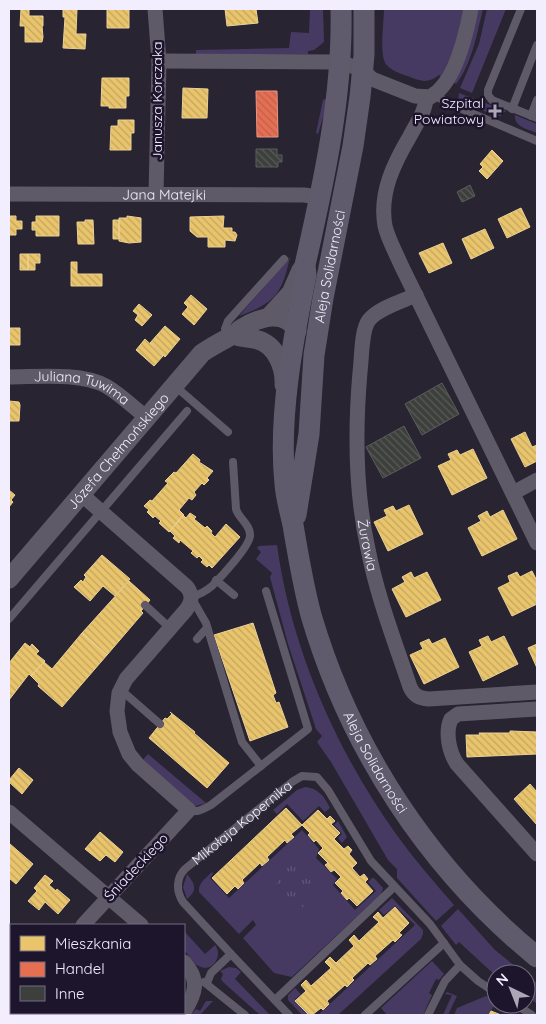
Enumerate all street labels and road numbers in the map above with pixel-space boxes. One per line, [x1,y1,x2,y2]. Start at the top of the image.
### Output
street label: Janusza Korczaka [148,41,166,161]
street label: Jana Matejki [122,185,206,204]
street label: Aleja Solidarności [310,209,349,324]
street label: Juliana Tuwima [33,367,133,409]
street label: Józefa Chełmońskiego [63,389,173,513]
street label: Żurawia [354,518,382,573]
street label: Aleja Solidarności [339,708,412,817]
street label: Mikołaja Kopernika [188,776,296,869]
street label: Śniadeckiego [100,829,172,905]

